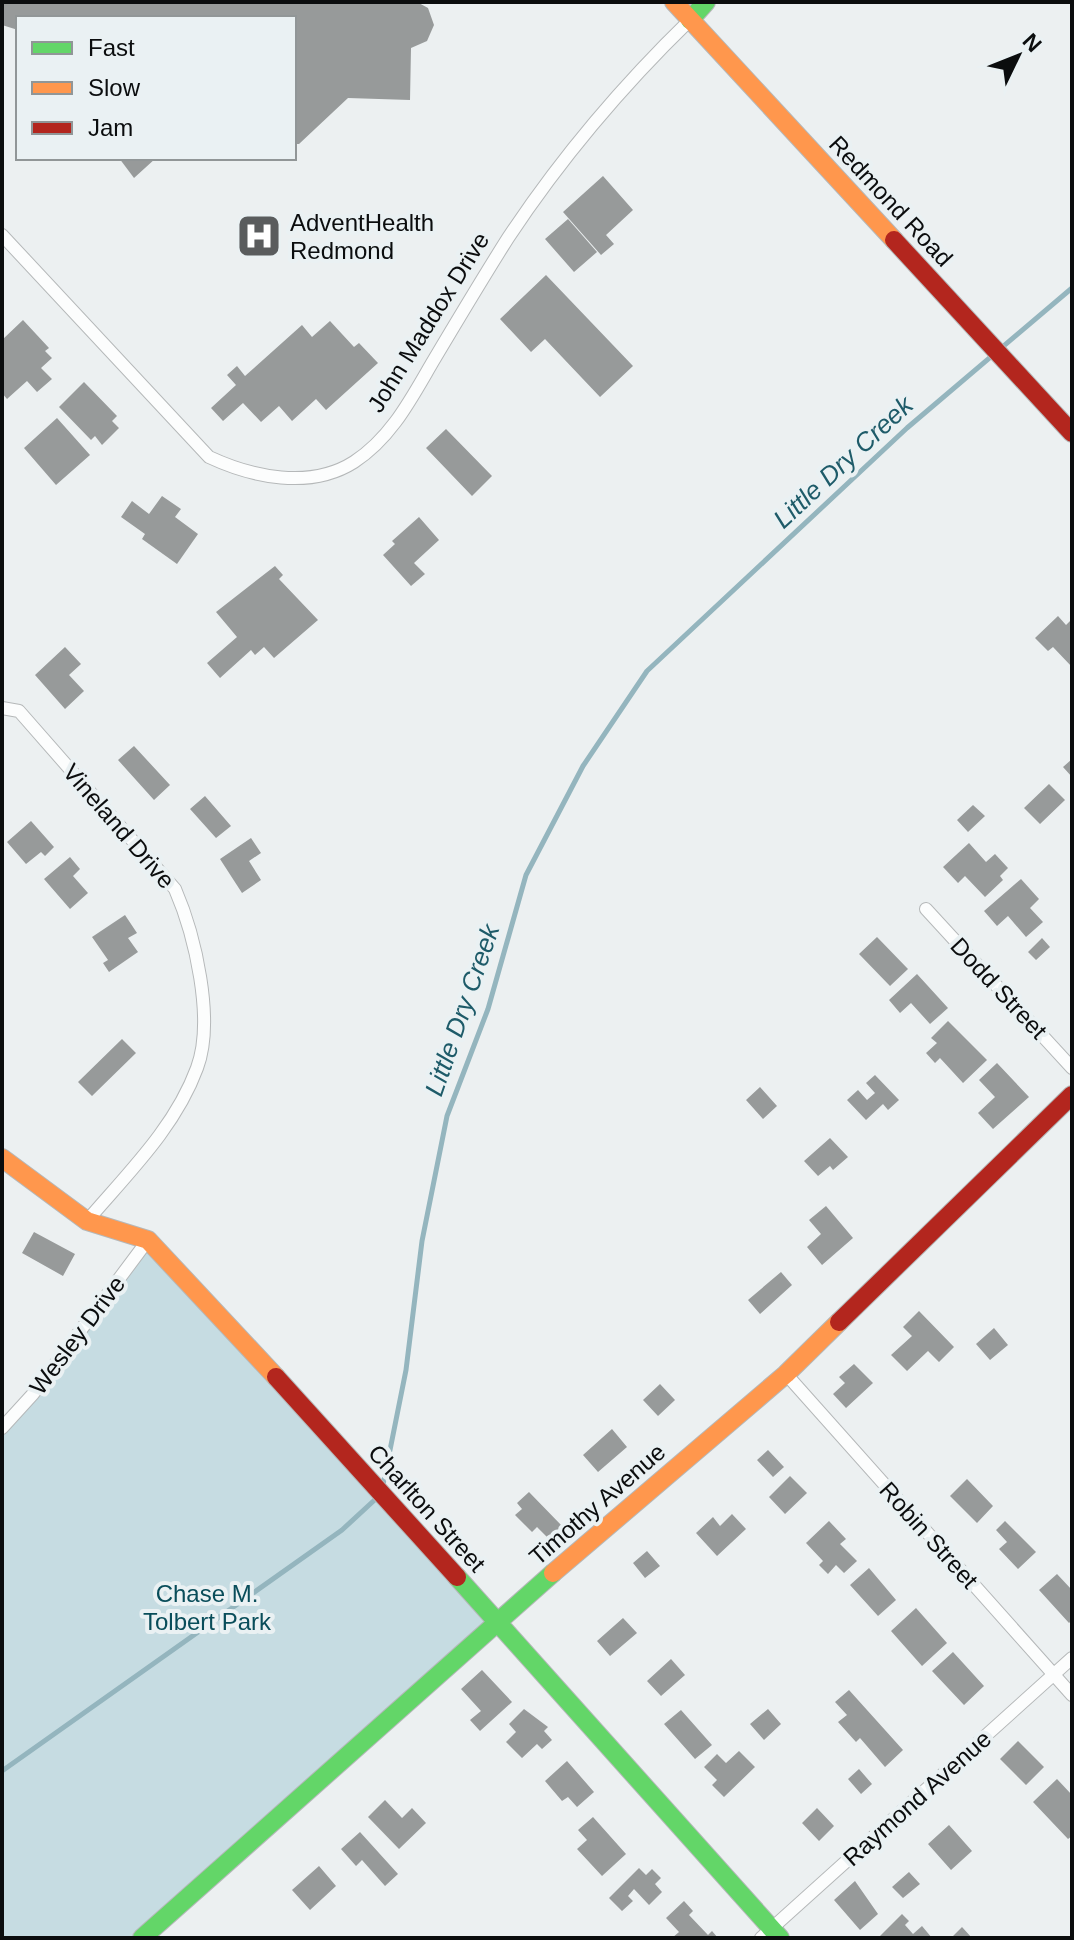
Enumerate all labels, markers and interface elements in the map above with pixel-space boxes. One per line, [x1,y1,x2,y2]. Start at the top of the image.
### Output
legend [16,16,296,160]
north arrow [978,16,1058,96]
text: N [1018,28,1047,57]
text: Fast [88,34,135,61]
text: Slow [88,74,141,101]
text: Jam [88,114,133,141]
street label: Redmond Road [824,130,958,272]
place label: AdventHealth Redmond [290,209,434,264]
hospital icon: AdventHealth Redmond [235,212,283,260]
street label: John Maddox Drive [362,227,494,417]
water label: Little Dry Creek [767,389,920,534]
street label: Vineland Drive [58,758,180,894]
water label: Little Dry Creek [419,919,506,1100]
street label: Dodd Street [945,932,1053,1044]
street label: Wesley Drive [24,1271,130,1399]
street label: Timothy Avenue [524,1438,670,1570]
street label: Charlton Street [363,1439,491,1577]
street label: Robin Street [874,1476,984,1594]
park label: Chase M. Tolbert Park [143,1580,272,1635]
street label: Raymond Avenue [838,1725,996,1871]

